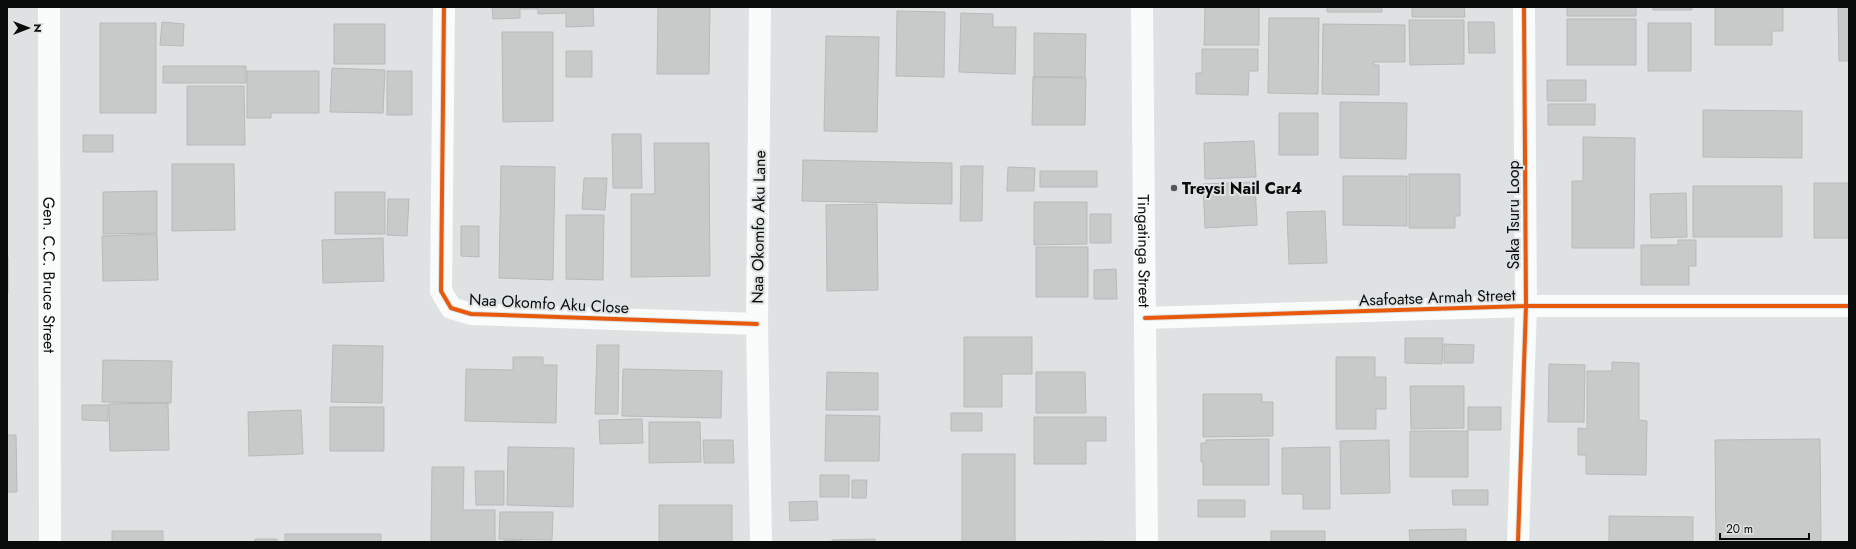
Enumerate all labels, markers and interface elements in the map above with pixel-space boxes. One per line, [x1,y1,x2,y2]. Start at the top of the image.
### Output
north arrow [8,8,48,48]
text: N [30,24,46,32]
street label: Naa Okomfo Aku Lane [746,150,771,304]
street label: Saka Tsuru Loop [1502,160,1525,270]
place label: Treysi Nail Car4 [1182,177,1302,200]
marker: Treysi Nail Car4 [1169,183,1179,193]
street label: Tingatinga Street [1132,194,1156,308]
street label: Gen. C.C. Bruce Street [37,197,61,353]
street label: Asafoatse Armah Street [1358,283,1516,312]
street label: Naa Okomfo Aku Close [468,288,630,319]
scale bar [1720,515,1809,541]
text: 20 m [1726,520,1753,538]

